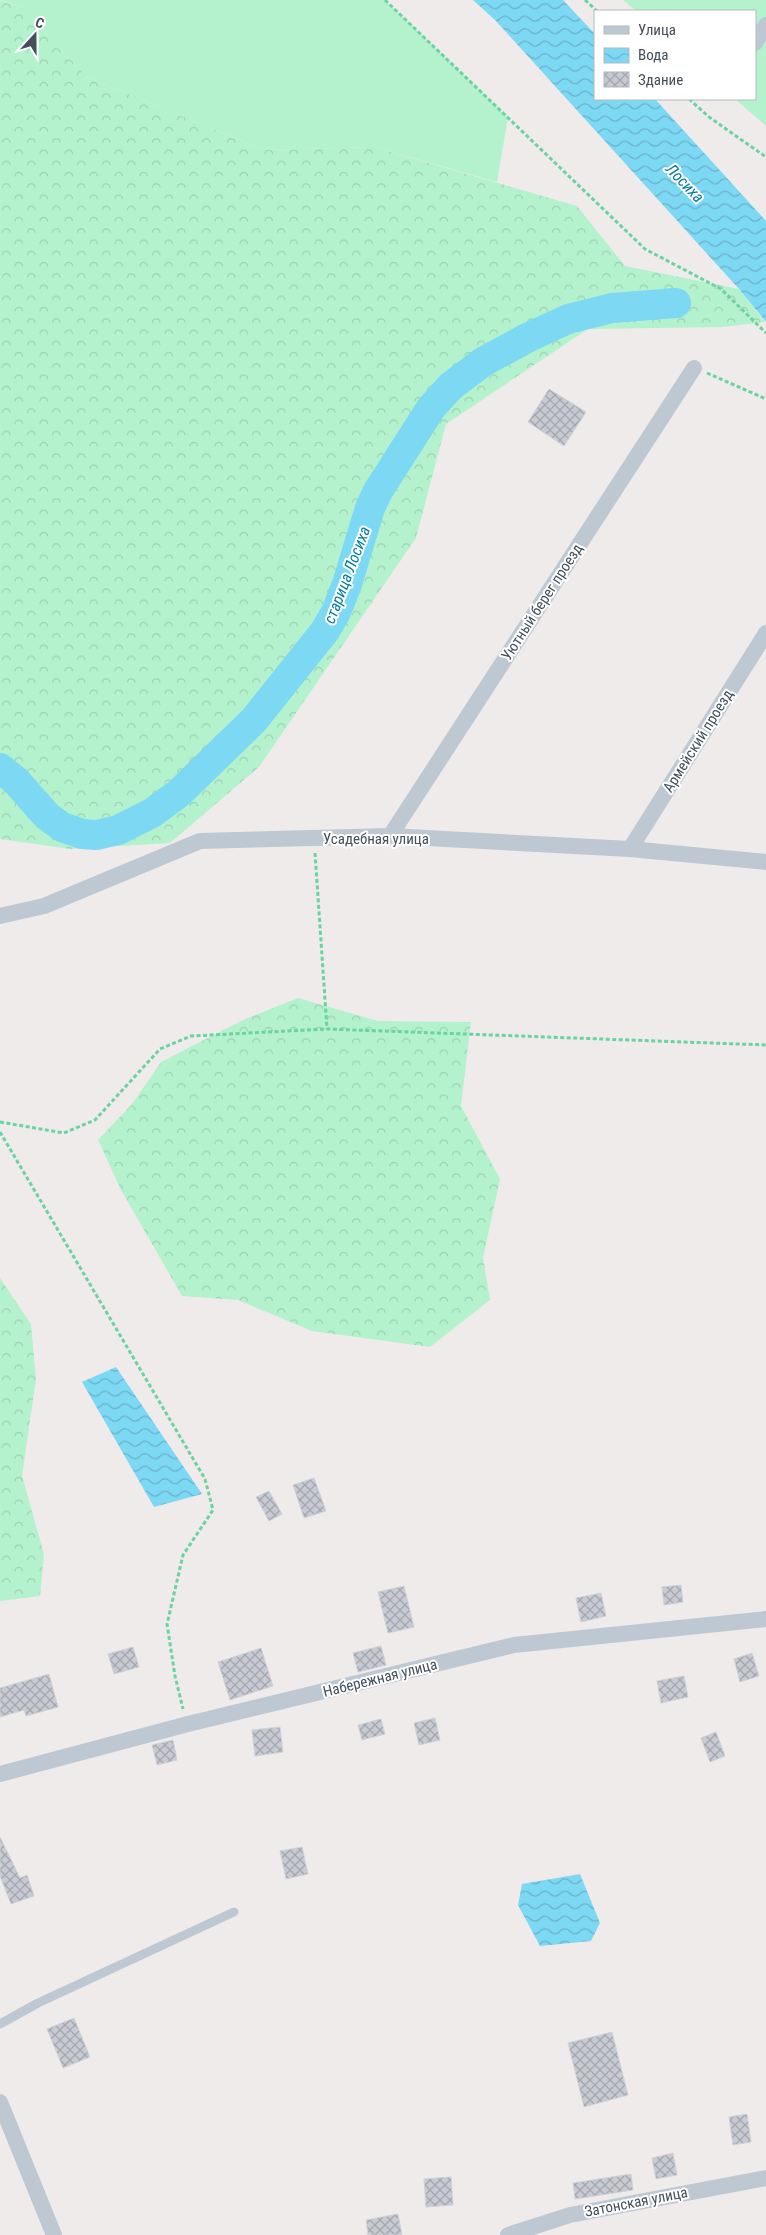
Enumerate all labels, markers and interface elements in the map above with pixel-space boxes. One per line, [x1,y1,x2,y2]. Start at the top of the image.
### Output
north arrow [10,10,60,60]
legend [594,10,756,100]
text: С [33,14,46,32]
text: Улица [638,21,676,39]
text: Вода [638,46,668,64]
text: Здание [638,71,683,89]
water label: Лосиха [661,159,708,206]
water label: старица Лосиха [320,524,374,626]
street label: Уютный берег проезд [498,540,586,664]
street label: Армейский проезд [659,686,737,796]
street label: Усадебная улица [323,830,429,848]
street label: Набережная улица [321,1655,439,1701]
street label: Затонская улица [583,2183,689,2221]

